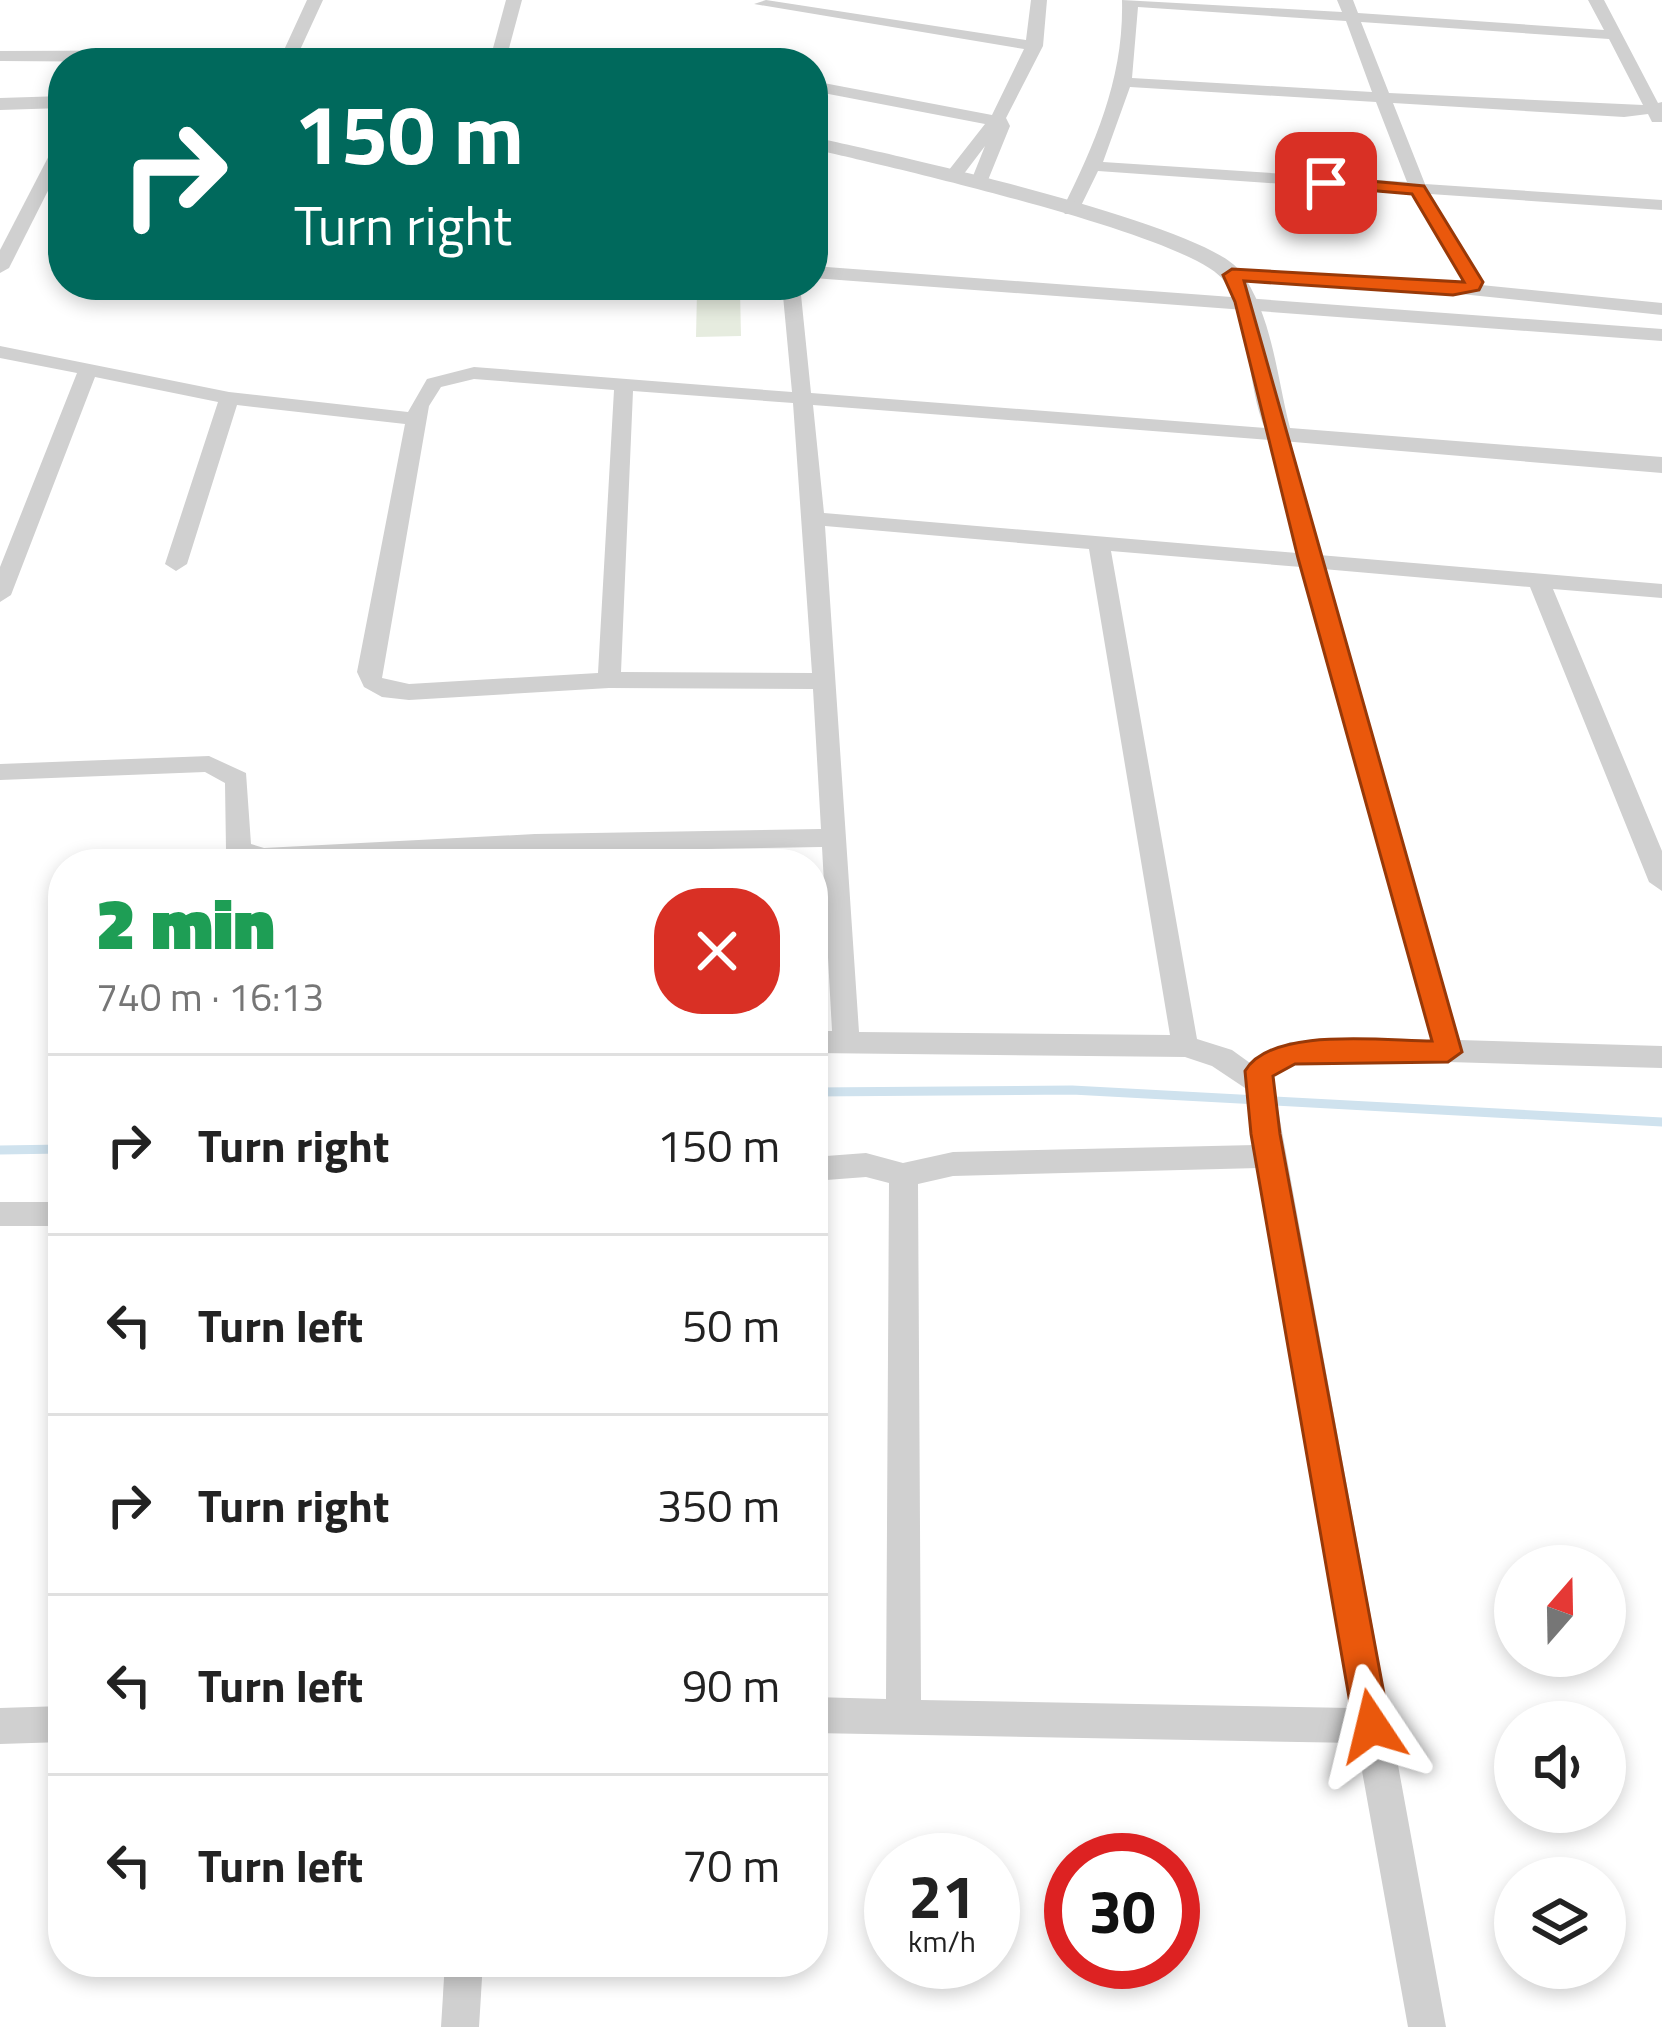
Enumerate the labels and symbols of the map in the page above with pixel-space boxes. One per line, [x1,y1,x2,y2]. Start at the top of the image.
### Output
pin [1275,132,1377,234]
north arrow [1494,1545,1626,1677]
position arrow [1309,1663,1435,1789]
speed limit sign: 30 [1044,1833,1200,1989]

